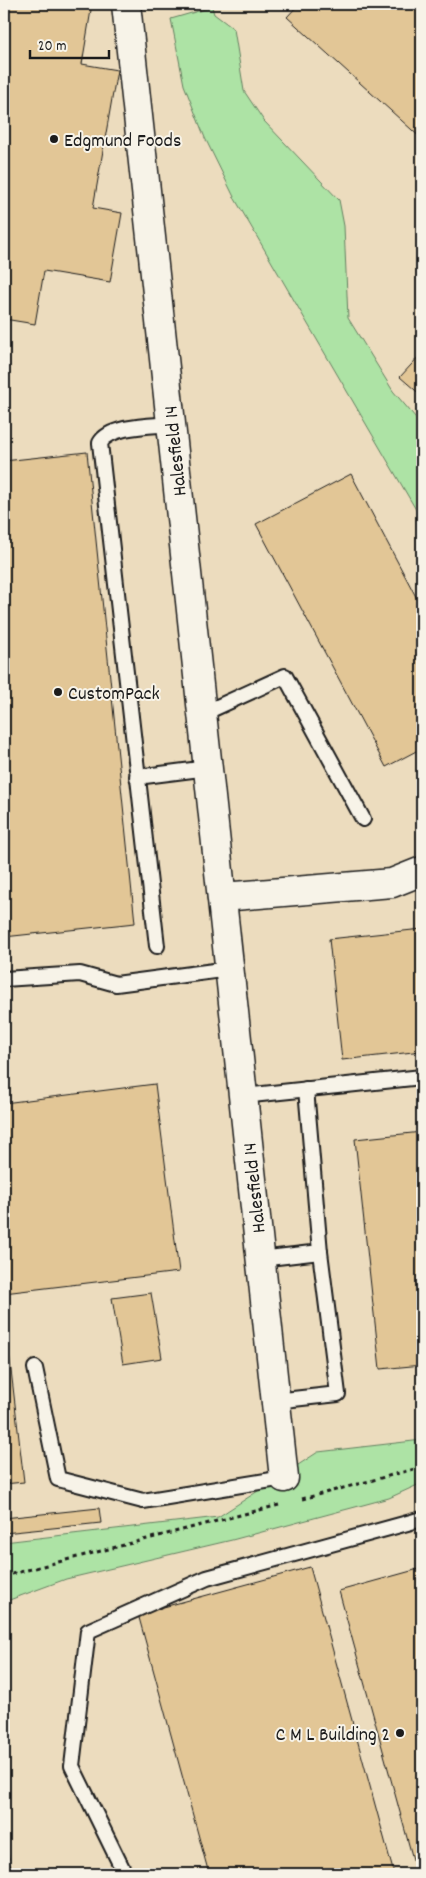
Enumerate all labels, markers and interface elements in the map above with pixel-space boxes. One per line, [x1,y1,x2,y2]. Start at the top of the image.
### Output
scale bar [30,28,109,60]
text: 20 m [38,36,66,58]
place label: Edgmund Foods [64,128,181,156]
marker: Edgmund Foods [48,133,60,145]
street label: Halesfield 14 [158,404,196,497]
place label: CustomPack [68,681,160,709]
marker: CustomPack [52,686,64,698]
street label: Halesfield 14 [237,1141,275,1234]
place label: C M L Building 2 [276,1722,390,1750]
marker: C M L Building 2 [394,1727,406,1739]

